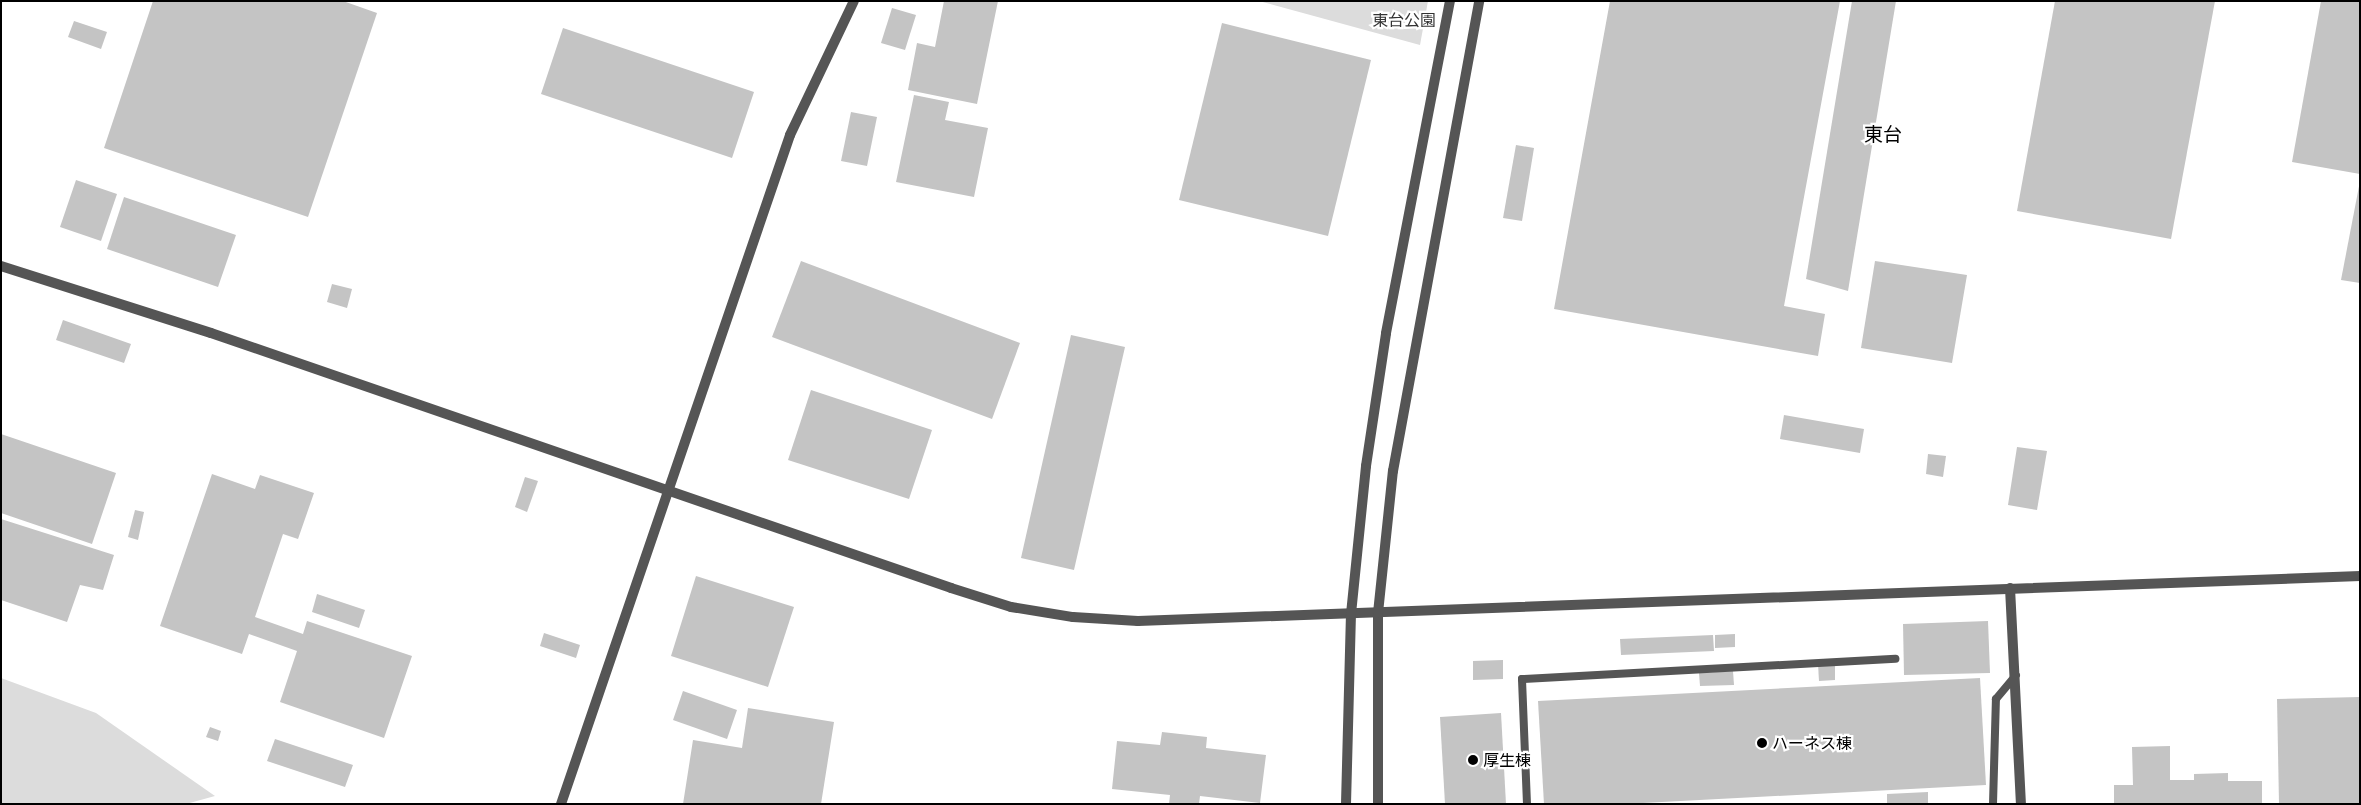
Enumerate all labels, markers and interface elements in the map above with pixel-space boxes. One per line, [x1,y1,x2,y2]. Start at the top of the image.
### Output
park label: 東台公園 [1372,10,1436,30]
district label: 東台 [1864,123,1902,145]
place label: ハーネス棟 [1772,733,1852,753]
marker: ハーネス棟 [1756,737,1768,749]
place label: 厚生棟 [1483,750,1531,770]
marker: 厚生棟 [1467,754,1479,766]

